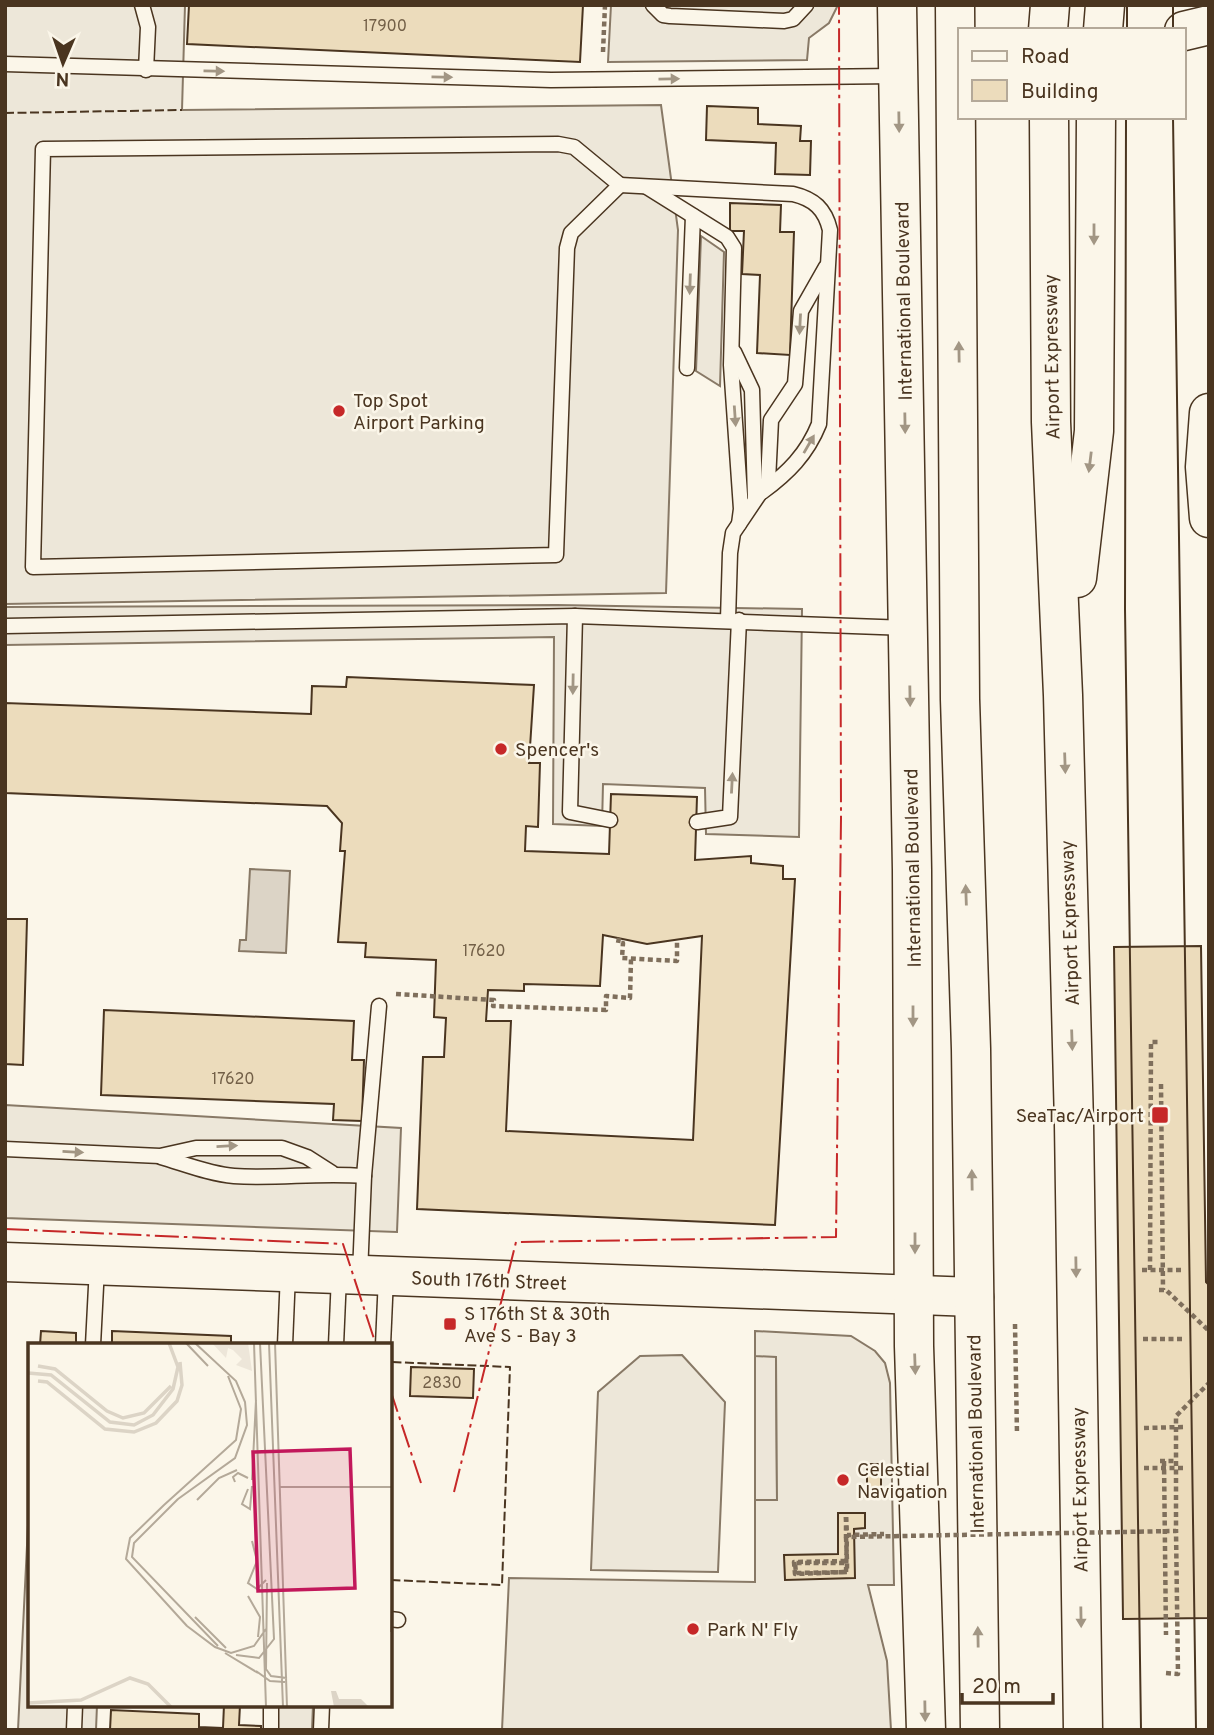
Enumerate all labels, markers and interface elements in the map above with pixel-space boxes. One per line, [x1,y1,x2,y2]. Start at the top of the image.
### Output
house number: 17900 [363,17,407,37]
north arrow [28,28,98,98]
legend [958,28,1186,119]
text: Road [1021,44,1070,71]
text: N [55,66,70,90]
one-way arrow [203,66,225,77]
one-way arrow [431,72,453,83]
one-way arrow [658,73,680,84]
text: Building [1021,79,1099,106]
one-way arrow [893,112,905,134]
street label: International Boulevard [891,201,919,401]
one-way arrow [1088,224,1100,246]
one-way arrow [685,273,696,295]
street label: Airport Expressway [1040,274,1066,440]
one-way arrow [795,313,806,335]
one-way arrow [953,341,964,363]
place label: Top Spot Airport Parking [353,390,485,436]
marker: Top Spot Airport Parking [331,403,347,419]
one-way arrow [729,405,740,427]
one-way arrow [899,413,911,435]
one-way arrow [803,435,815,454]
one-way arrow [1084,451,1095,473]
one-way arrow [567,673,578,695]
one-way arrow [904,685,916,707]
place label: Spencer's [515,739,599,763]
marker: Spencer's [493,741,509,757]
one-way arrow [1059,753,1071,775]
street label: International Boulevard [900,768,928,968]
one-way arrow [726,772,737,794]
street label: Airport Expressway [1056,840,1086,1006]
one-way arrow [960,884,972,906]
house number: 17620 [462,942,506,962]
one-way arrow [907,1005,919,1027]
one-way arrow [1067,1029,1078,1051]
house number: 17620 [211,1070,255,1090]
place label: SeaTac/Airport [1016,1105,1144,1129]
marker: SeaTac/Airport [1150,1105,1170,1125]
one-way arrow [217,1141,239,1152]
one-way arrow [63,1147,85,1158]
one-way arrow [966,1169,978,1191]
one-way arrow [909,1232,921,1254]
one-way arrow [1070,1256,1082,1278]
street label: South 176th Street [411,1267,567,1297]
place label: S 176th St & 30th Ave S - Bay 3 [464,1303,610,1349]
marker: S 176th St & 30th Ave S - Bay 3 [442,1316,458,1332]
street label: International Boulevard [963,1334,991,1534]
inset map [28,1343,392,1707]
one-way arrow [909,1353,921,1375]
house number: 2830 [422,1374,462,1394]
street label: Airport Expressway [1068,1407,1094,1573]
place label: Celestial Navigation [857,1459,948,1505]
marker: Celestial Navigation [835,1472,851,1488]
one-way arrow [1075,1606,1087,1628]
place label: Park N' Fly [707,1619,798,1643]
marker: Park N' Fly [685,1621,701,1637]
one-way arrow [973,1626,984,1648]
scale bar [962,1662,1053,1706]
text: 20 m [972,1674,1021,1701]
one-way arrow [919,1701,931,1723]

